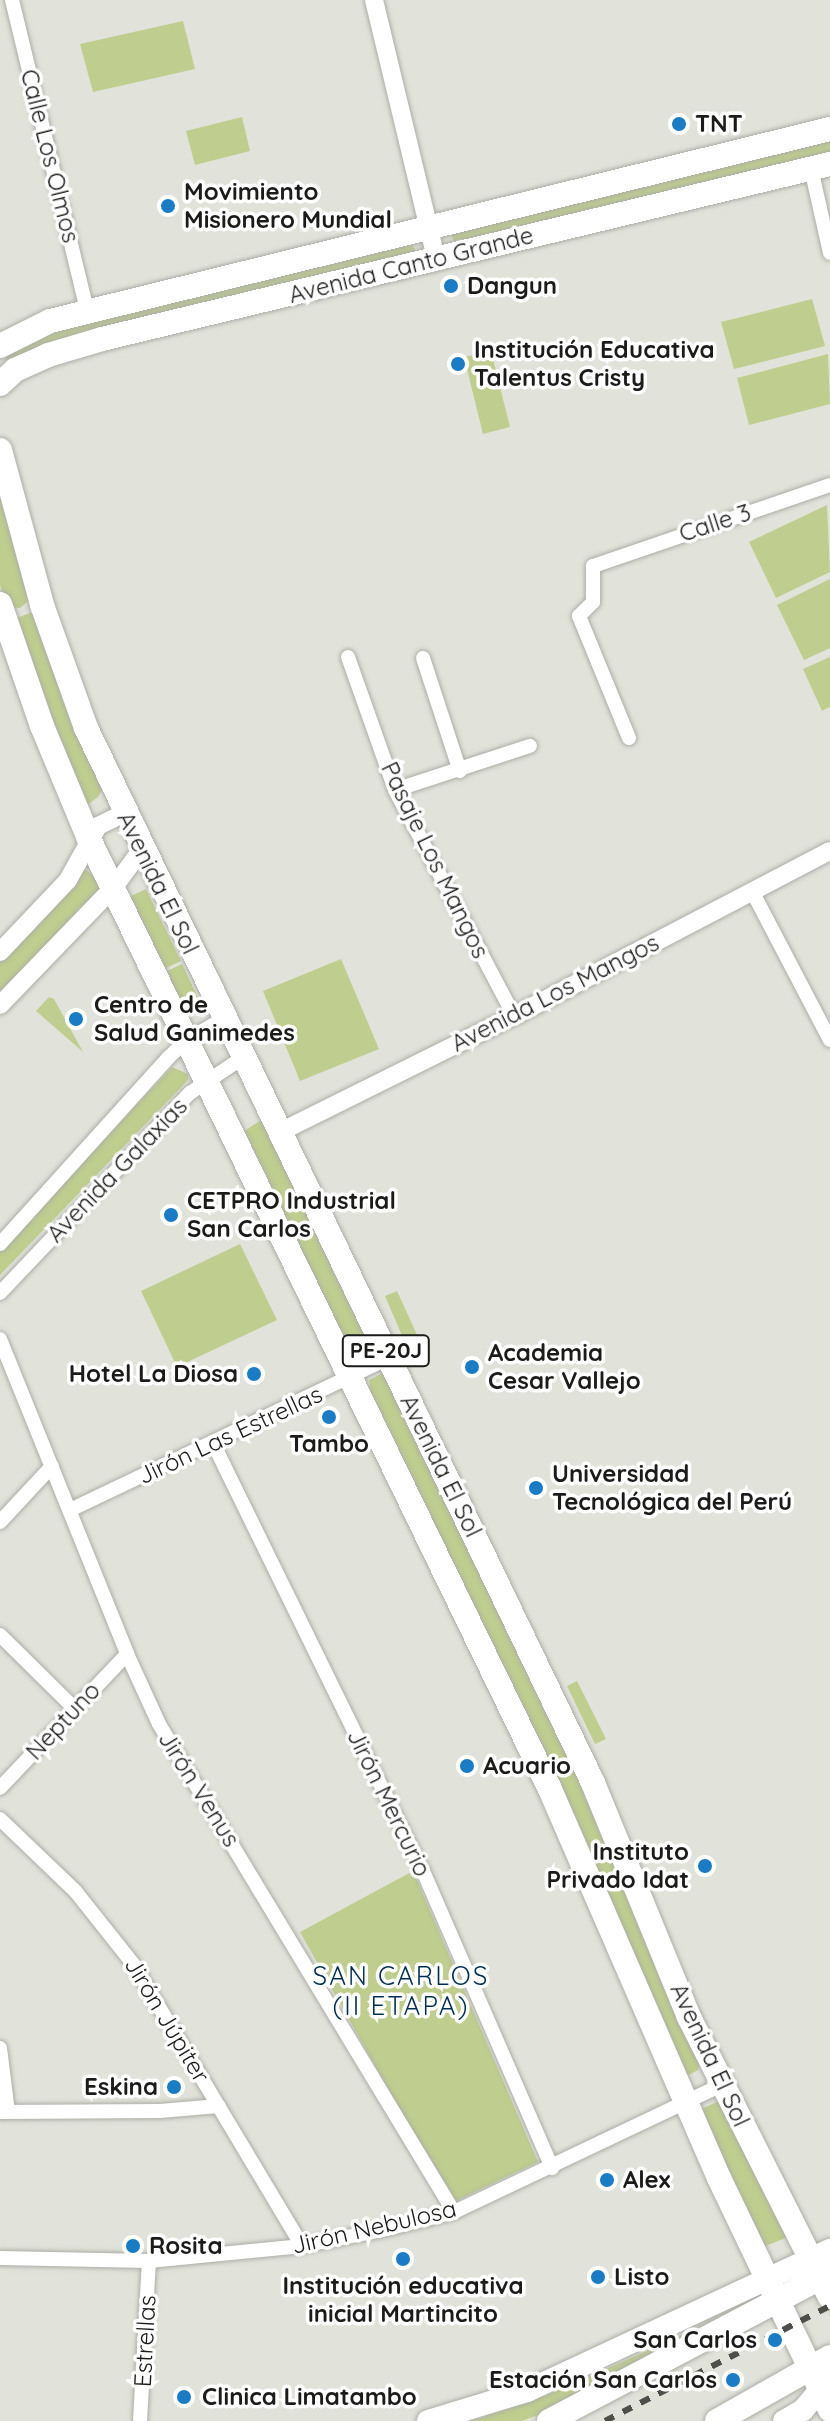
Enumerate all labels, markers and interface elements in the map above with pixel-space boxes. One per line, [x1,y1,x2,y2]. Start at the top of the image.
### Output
street label: Calle Los Olmos [15,66,85,246]
place label: TNT [695,110,743,138]
marker: TNT [670,115,688,133]
place label: Movimiento Misionero Mundial [184,178,392,234]
marker: Movimiento Misionero Mundial [159,197,177,215]
street label: Avenida Canto Grande [286,221,536,309]
place label: Dangun [467,272,557,300]
marker: Dangun [442,277,460,295]
place label: Institución Educativa Talentus Cristy [474,336,715,392]
marker: Institución Educativa Talentus Cristy [449,355,467,373]
street label: Calle 3 [676,498,754,548]
street label: Pasaje Los Mangos [375,757,495,963]
street label: Avenida El Sol [111,807,205,959]
street label: Avenida Los Mangos [446,928,664,1058]
place label: Centro de Salud Ganimedes [94,991,295,1047]
marker: Centro de Salud Ganimedes [65,1008,87,1030]
street label: Avenida Galaxias [41,1092,193,1248]
place label: CETPRO Industrial San Carlos [187,1187,396,1243]
marker: CETPRO Industrial San Carlos [162,1206,180,1224]
road number: PE-20J [340,1333,432,1369]
place label: Academia Cesar Vallejo [488,1339,641,1395]
marker: Academia Cesar Vallejo [463,1358,481,1376]
place label: Hotel La Diosa [69,1360,238,1388]
marker: Hotel La Diosa [245,1365,263,1383]
street label: Jirón Las Estrellas [133,1380,327,1490]
street label: Avenida El Sol [394,1390,488,1542]
marker: Tambo [320,1408,338,1426]
place label: Tambo [289,1430,369,1458]
place label: Universidad Tecnológica del Perú [552,1460,792,1516]
marker: Universidad Tecnológica del Perú [527,1479,545,1497]
street label: Neptuno [20,1676,106,1766]
street label: Jirón Mercurio [341,1725,437,1881]
street label: Jirón Venus [152,1726,246,1852]
place label: Acuario [483,1752,571,1780]
marker: Acuario [458,1757,476,1775]
place label: Instituto Privado Idat [547,1838,689,1894]
marker: Instituto Privado Idat [696,1857,714,1875]
street label: Jirón Júpiter [118,1952,216,2088]
district label: SAN CARLOS (II ETAPA) [313,1960,489,2022]
street label: Avenida El Sol [664,1979,756,2131]
place label: Eskina [84,2073,158,2101]
marker: Eskina [165,2078,183,2096]
place label: Alex [623,2166,670,2194]
marker: Alex [598,2171,616,2189]
street label: Jirón Nebulosa [289,2194,459,2260]
place label: Rosita [149,2232,222,2260]
marker: Rosita [124,2237,142,2255]
marker: Institución educativa inicial Martincito [394,2250,412,2268]
place label: Listo [614,2263,669,2291]
marker: Listo [589,2268,607,2286]
place label: Institución educativa inicial Martincito [282,2272,524,2328]
street label: Estrellas [128,2294,162,2388]
place label: San Carlos [633,2326,757,2354]
marker: San Carlos [764,2329,786,2351]
place label: Estación San Carlos [489,2366,717,2394]
marker: Estación San Carlos [724,2371,742,2389]
place label: Clinica Limatambo [202,2383,417,2411]
marker: Clinica Limatambo [173,2386,195,2408]

